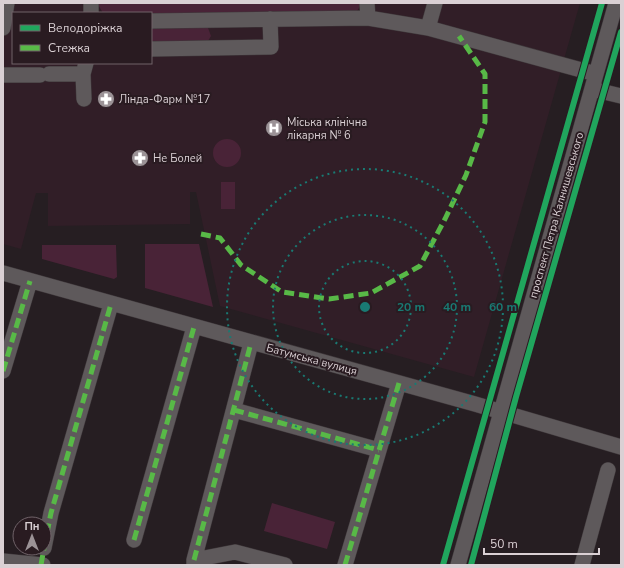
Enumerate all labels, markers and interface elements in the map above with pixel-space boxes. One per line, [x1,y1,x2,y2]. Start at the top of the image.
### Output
legend [12,12,152,64]
text: Велодоріжка [48,20,122,36]
text: Стежка [48,40,90,56]
pharmacy icon: Лінда-Фарм №17 [96,89,116,109]
place label: Лінда-Фарм №17 [119,92,210,107]
place label: Міська клінічна лікарня № 6 [287,115,367,143]
hospital icon: Міська клінічна лікарня № 6 [264,118,284,138]
street label: проспект Петра Калнишевського [526,131,587,300]
pharmacy icon: Не Болей [130,148,150,168]
place label: Не Болей [153,151,202,166]
text: 20 m [397,299,425,315]
text: 40 m [443,299,471,315]
text: 60 m [489,299,517,315]
centre of rings [358,300,372,314]
street label: Батумська вулиця [265,340,359,379]
north arrow [12,516,52,556]
text: Пн [24,519,40,534]
scale bar [484,530,599,556]
text: 50 m [490,536,518,552]

